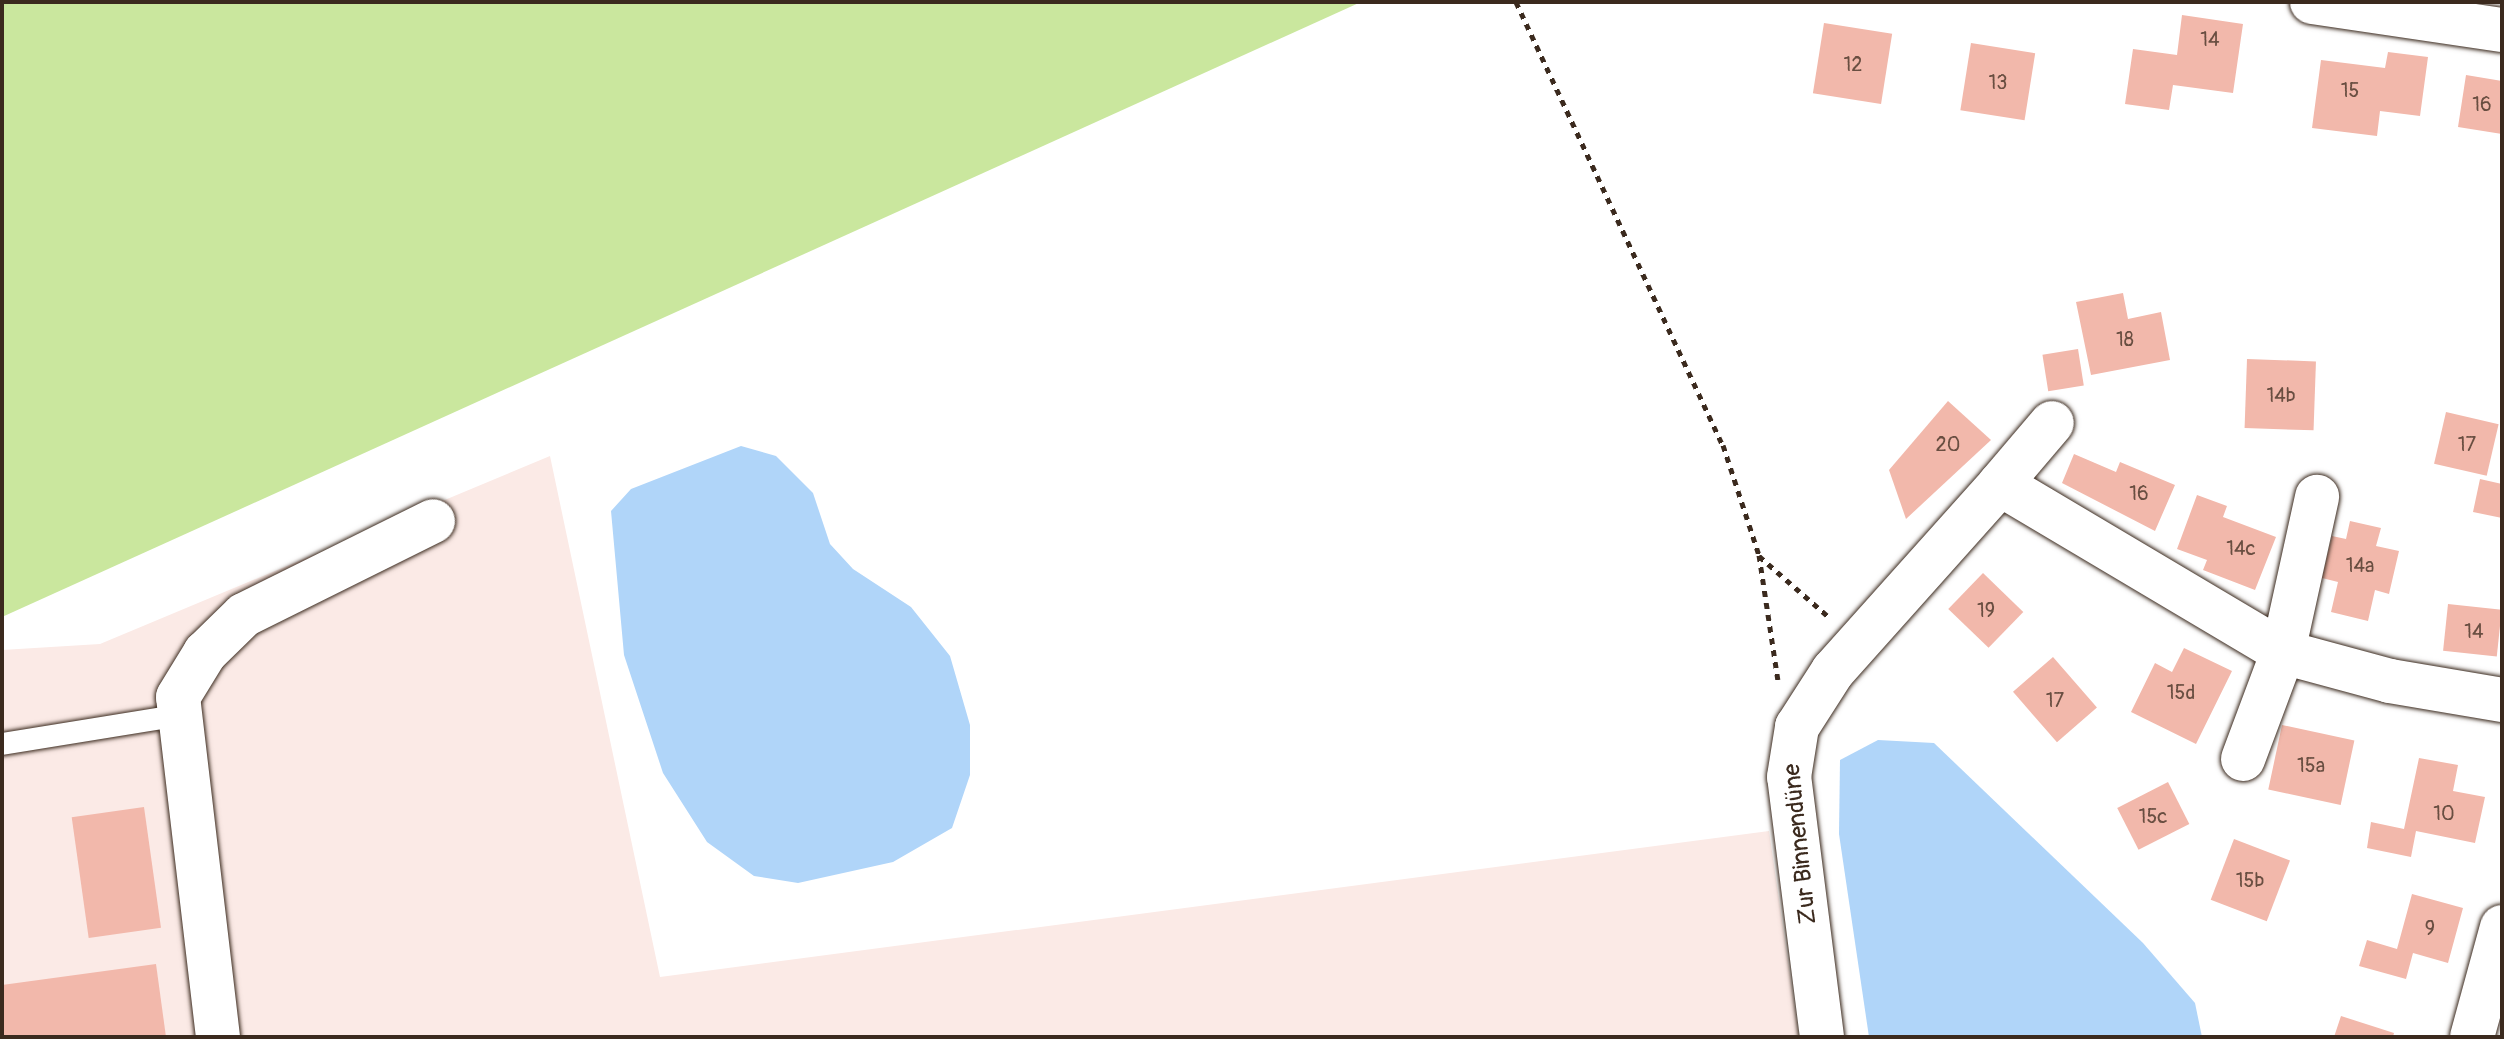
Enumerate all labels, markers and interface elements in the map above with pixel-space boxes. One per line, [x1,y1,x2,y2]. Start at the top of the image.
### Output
house number: 14 [2200,27,2220,51]
house number: 12 [1844,52,1862,76]
house number: 13 [1989,70,2007,94]
house number: 15 [2341,78,2359,102]
house number: 16 [2472,92,2492,116]
house number: 18 [2116,327,2134,351]
house number: 14b [2266,383,2296,407]
house number: 20 [1936,432,1960,456]
house number: 17 [2458,432,2476,456]
house number: 16 [2129,481,2149,505]
house number: 14c [2226,536,2256,560]
house number: 14a [2346,553,2374,577]
house number: 19 [1977,598,1995,622]
house number: 14 [2464,619,2484,643]
house number: 15d [2167,680,2195,704]
house number: 17 [2046,688,2064,712]
house number: 15a [2297,753,2325,777]
street label: Zur Binnendüne [1777,762,1823,926]
house number: 10 [2433,801,2455,825]
house number: 15c [2139,804,2167,828]
house number: 15b [2236,868,2264,892]
house number: 9 [2425,916,2435,940]

